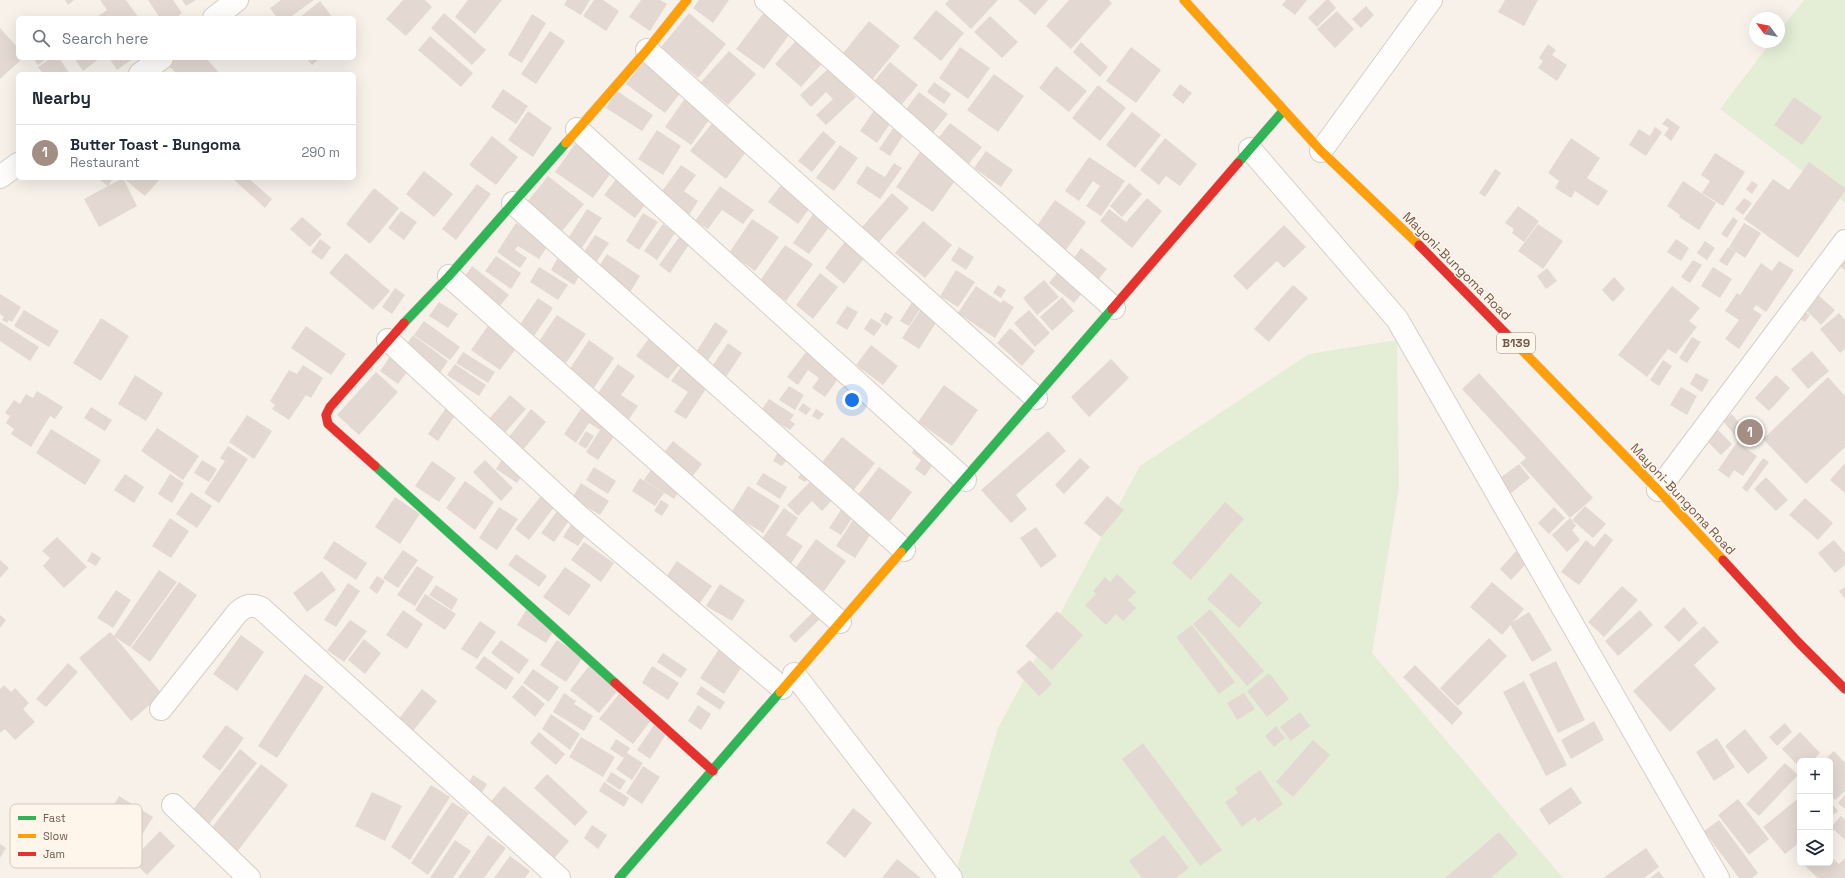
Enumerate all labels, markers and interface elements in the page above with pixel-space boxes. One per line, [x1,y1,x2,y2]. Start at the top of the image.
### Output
north arrow [1749,12,1785,48]
search box [16,16,356,60]
icon: search [30,27,52,49]
text: Search here [62,29,148,48]
text: Nearby [32,87,91,109]
text: Butter Toast - Bungoma [70,135,241,154]
text: 1 [42,144,48,161]
text: 290 m [301,144,340,161]
text: Restaurant [70,154,140,171]
street label: Mayoni-Bungoma Road [1399,208,1515,324]
road number: B139 [1497,333,1535,353]
your location [842,390,862,410]
pin: 1 [1737,417,1763,447]
street label: Mayoni-Bungoma Road [1627,440,1739,558]
map controls [1797,758,1833,866]
button: + [1797,758,1833,794]
button: − [1797,794,1833,830]
legend [10,804,142,868]
text: Fast [43,811,66,825]
text: Slow [43,829,68,843]
button: layers [1797,830,1833,866]
text: Jam [43,847,65,861]

